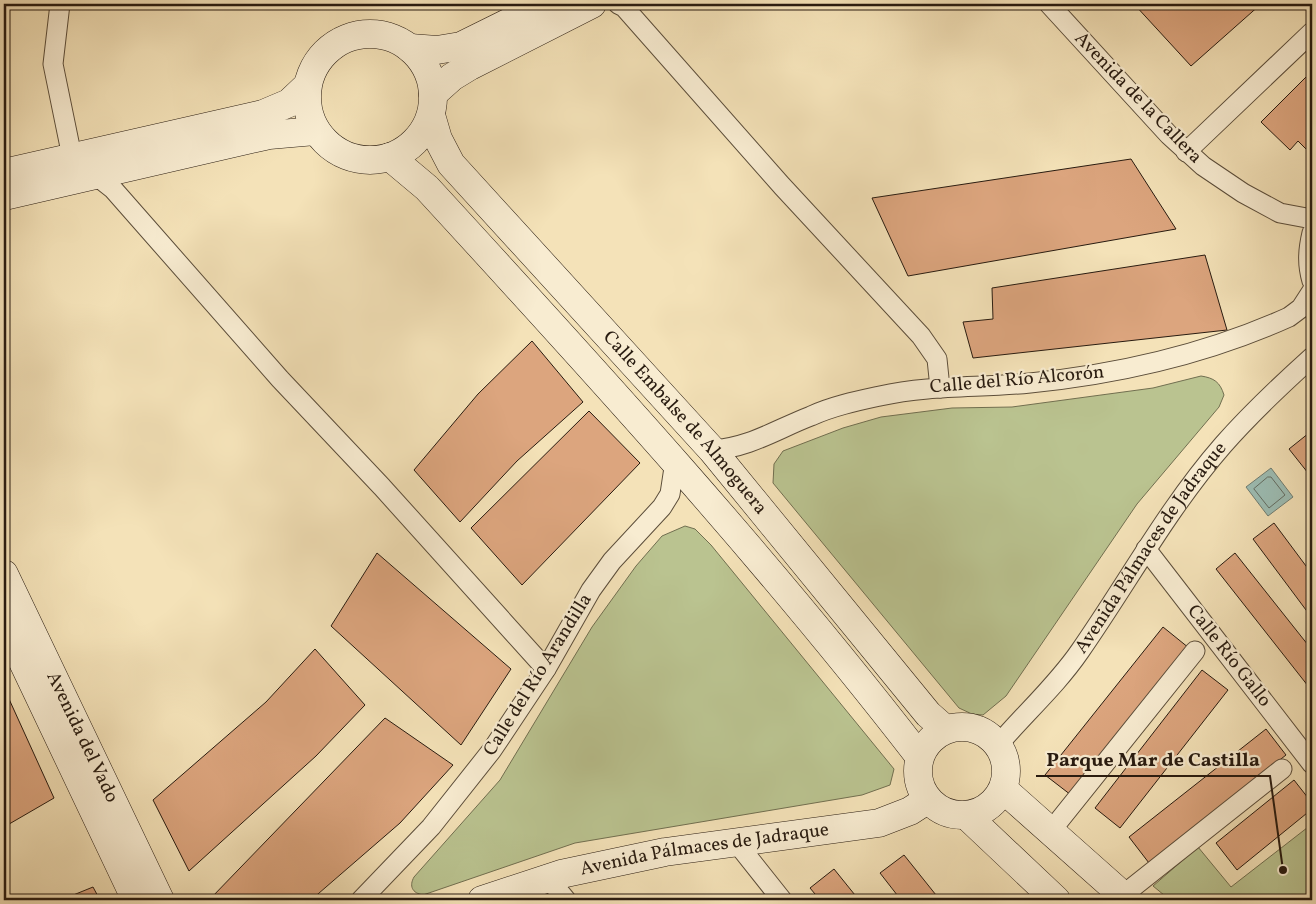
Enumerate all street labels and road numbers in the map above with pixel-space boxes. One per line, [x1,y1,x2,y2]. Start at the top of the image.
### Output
street label: Avenida de la Callera [1068,26,1208,170]
street label: Calle Embalse de Almoguera [597,325,773,520]
street label: Calle del Río Alcorón [929,359,1105,401]
street label: Avenida Pálmaces de Jadraque [1069,436,1233,659]
street label: Calle del Río Arandilla [477,589,599,761]
street label: Calle Río Gallo [1181,599,1277,713]
street label: Avenida del Vado [40,667,125,807]
street label: Avenida Pálmaces de Jadraque [578,817,831,883]

